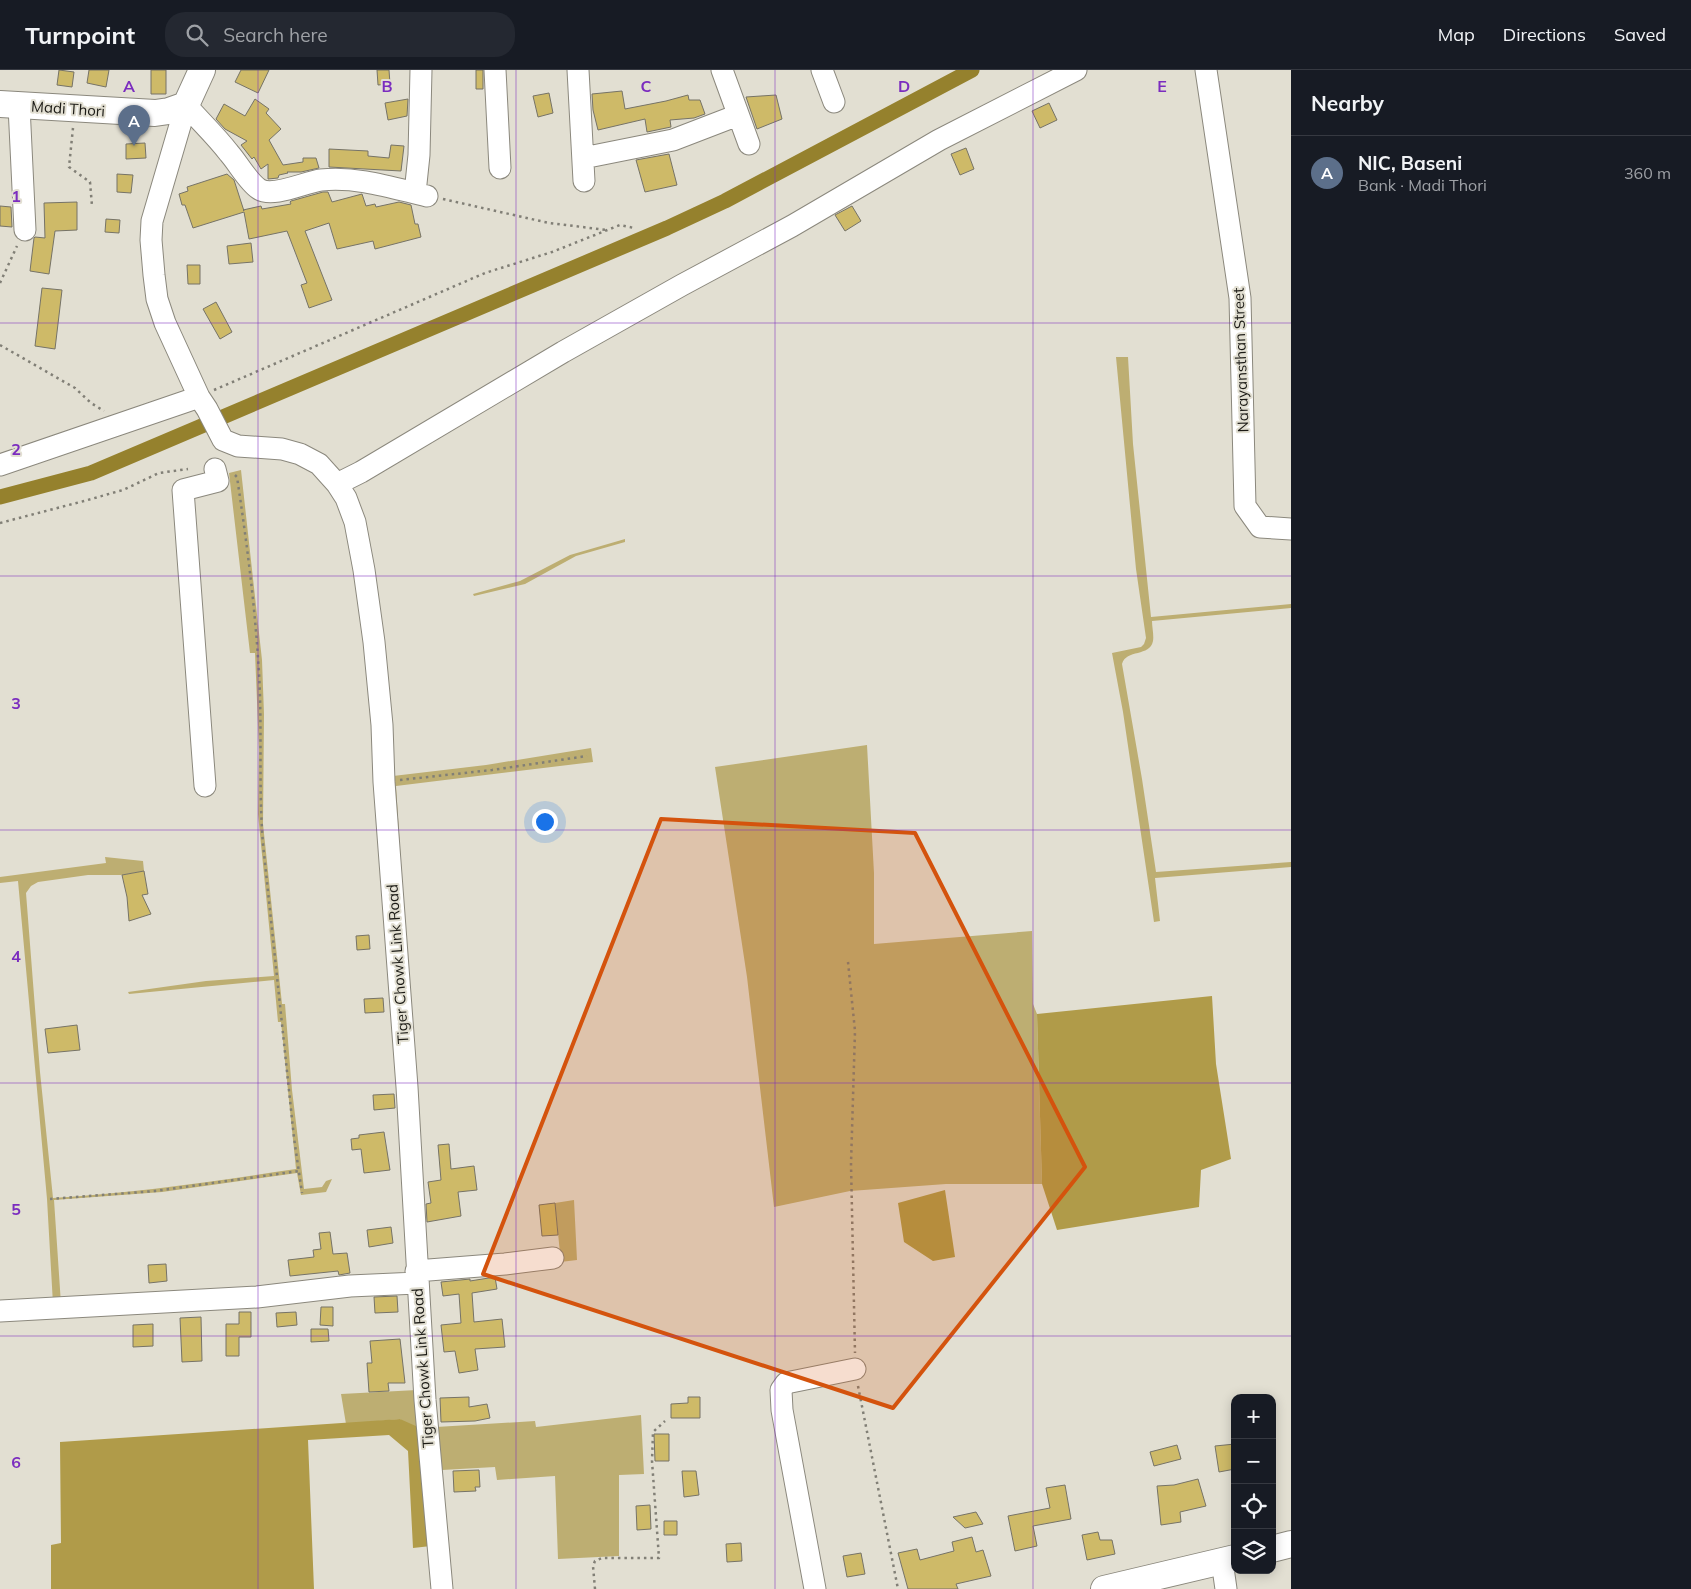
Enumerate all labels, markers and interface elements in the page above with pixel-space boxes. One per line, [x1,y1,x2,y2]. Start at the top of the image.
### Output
search box [165,12,515,57]
text: Turnpoint [25,20,135,50]
icon: search [183,21,211,49]
text: Search here [223,23,328,47]
text: Map [1438,23,1475,46]
text: Directions [1503,23,1586,46]
text: Saved [1614,23,1666,46]
text: A [123,76,135,96]
text: B [381,76,393,96]
text: C [641,76,652,96]
text: D [898,76,910,96]
text: E [1157,76,1167,96]
text: Nearby [1311,90,1384,116]
street label: Madi Thori [31,96,106,121]
pin: A [118,105,150,146]
text: NIC, Baseni [1358,151,1462,175]
text: A [1321,163,1333,183]
text: 360 m [1624,163,1671,183]
text: Bank · Madi Thori [1358,175,1487,195]
text: 1 [11,186,21,206]
street label: Narayansthan Street [1228,287,1253,433]
text: 2 [11,439,21,459]
text: 3 [11,693,21,713]
your location [532,809,558,835]
street label: Tiger Chowk Link Road [382,883,413,1045]
text: 4 [11,946,21,966]
text: 5 [11,1199,21,1219]
street label: Tiger Chowk Link Road [407,1287,438,1449]
map controls [1231,1394,1276,1574]
button: + [1231,1394,1276,1439]
button: − [1231,1439,1276,1484]
text: 6 [11,1452,21,1472]
button: locate [1231,1484,1276,1529]
button: layers [1231,1529,1276,1574]

